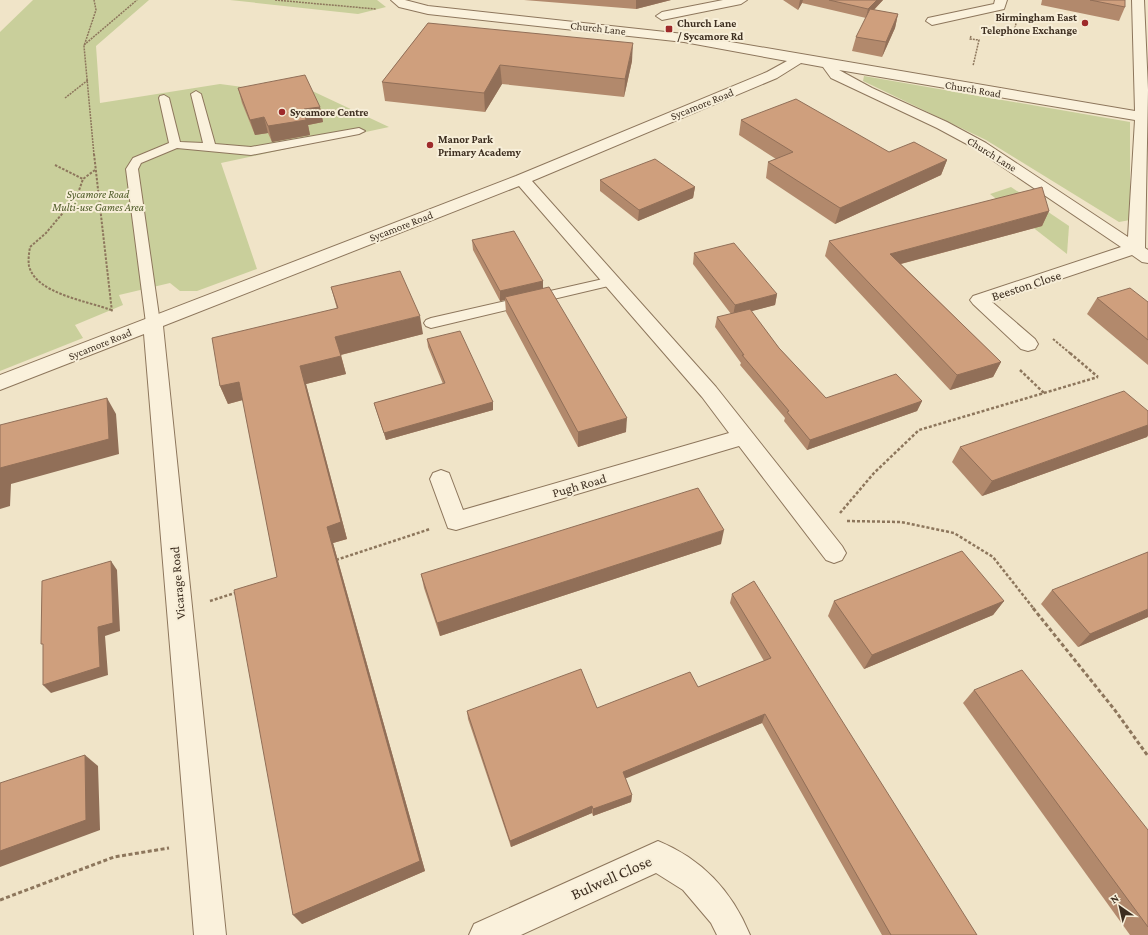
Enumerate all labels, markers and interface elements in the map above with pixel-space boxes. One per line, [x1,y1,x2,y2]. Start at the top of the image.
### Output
place label: Birmingham East Telephone Exchange [981,11,1077,36]
place label: Church Lane / Sycamore Rd [677,17,743,42]
marker: Birmingham East Telephone Exchange [1080,18,1090,28]
street label: Church Lane [570,19,626,37]
marker: Church Lane / Sycamore Rd [664,24,674,34]
street label: Church Road [944,78,1002,100]
street label: Sycamore Road [669,86,736,123]
place label: Sycamore Centre [290,106,368,118]
marker: Sycamore Centre [277,107,287,117]
place label: Manor Park Primary Academy [438,133,522,158]
street label: Church Lane [965,134,1019,174]
marker: Manor Park Primary Academy [425,140,435,150]
park label: Sycamore Road Multi-use Games Area [51,188,144,213]
street label: Sycamore Road [368,208,435,245]
street label: Beeston Close [990,267,1063,304]
street label: Sycamore Road [67,326,134,363]
street label: Pugh Road [550,471,608,500]
street label: Vicarage Road [167,546,188,620]
street label: Bulwell Close [568,852,654,903]
north arrow [1100,887,1140,927]
text: N [1108,891,1121,906]

